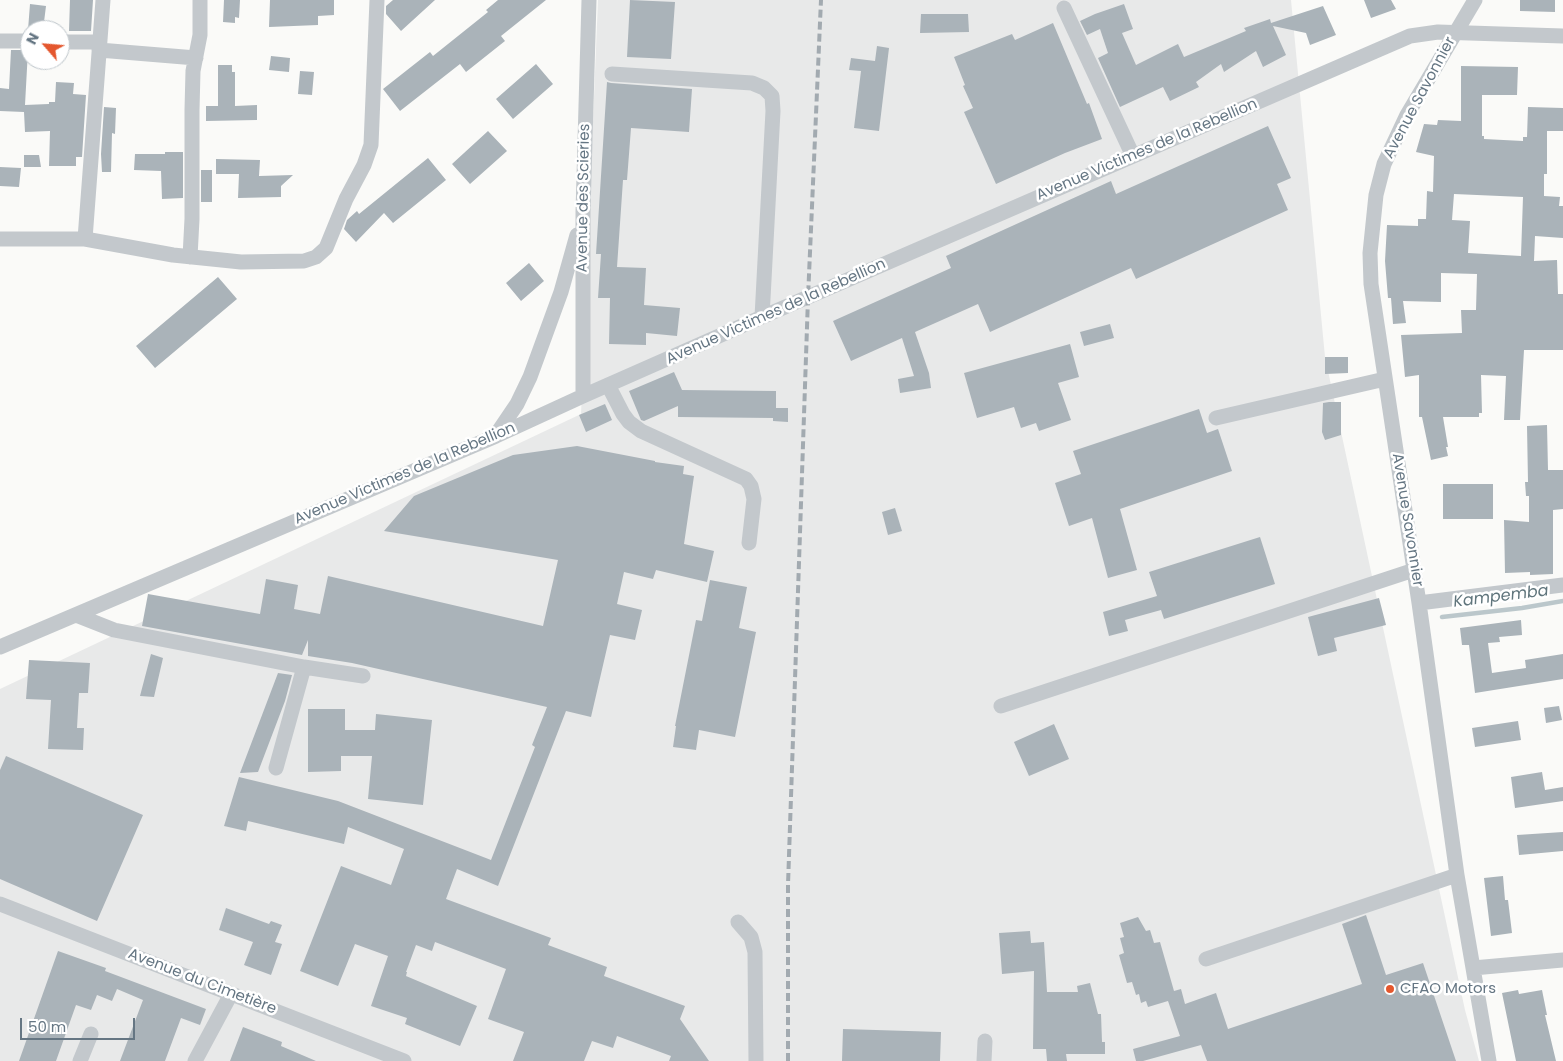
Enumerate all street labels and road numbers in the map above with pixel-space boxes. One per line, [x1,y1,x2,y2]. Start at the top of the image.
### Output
street label: Avenue Savonnier [1380,34,1460,162]
street label: Avenue Victimes de la Rebellion [1034,95,1260,205]
street label: Avenue des Scieries [574,123,594,273]
street label: Avenue Victimes de la Rebellion [663,255,889,369]
street label: Avenue Victimes de la Rebellion [292,419,518,529]
street label: Avenue Savonnier [1388,452,1426,588]
street label: Avenue du Cimetière [125,945,279,1019]

